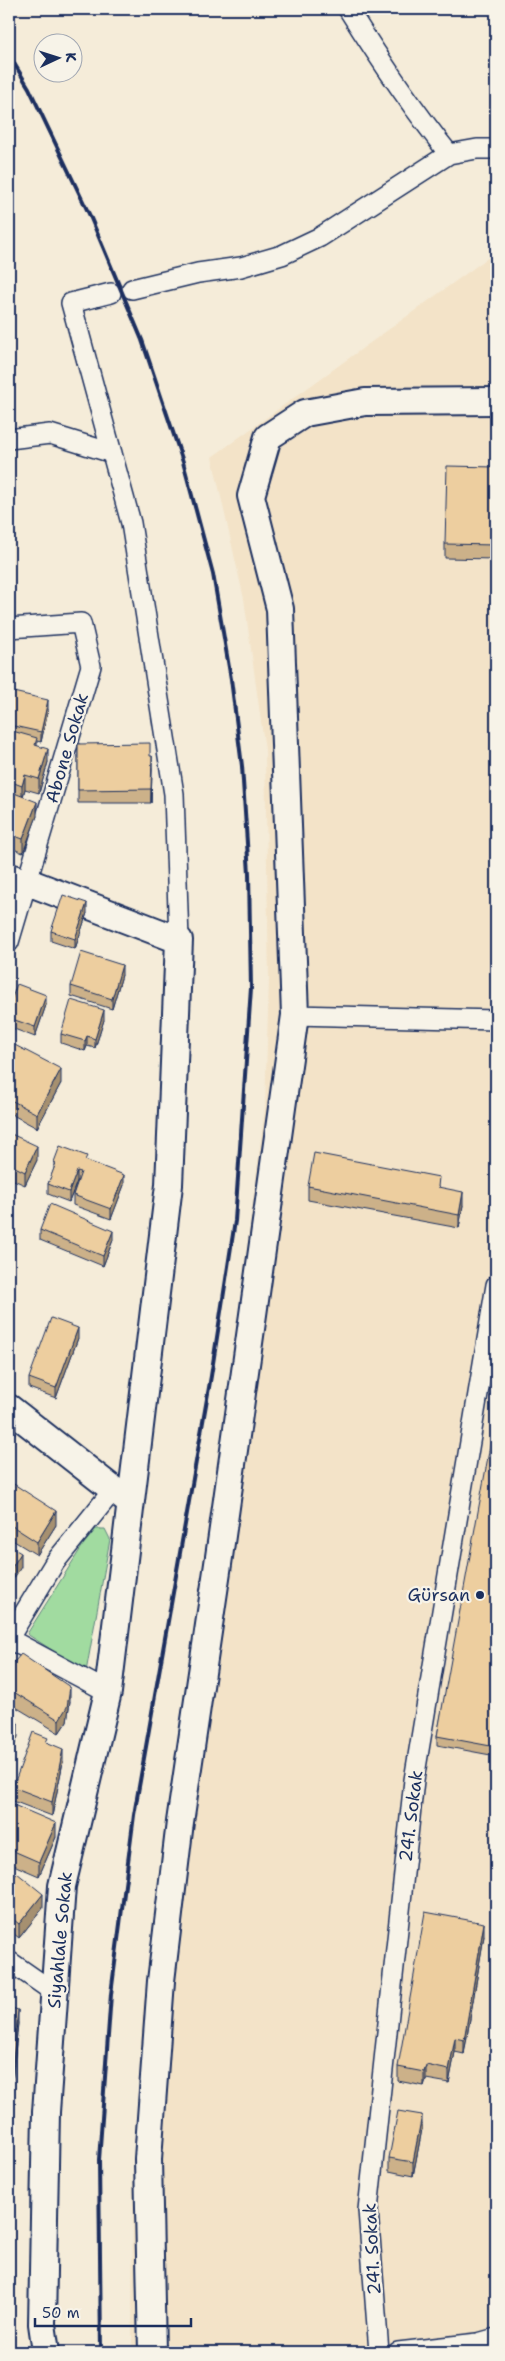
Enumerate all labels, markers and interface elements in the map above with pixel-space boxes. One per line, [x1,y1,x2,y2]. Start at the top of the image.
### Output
north arrow [32,32,82,82]
text: K [62,52,80,63]
street label: Abone Sokak [40,690,94,806]
place label: Gürsan [407,1583,470,1607]
marker: Gürsan [474,1589,486,1601]
street label: 241. Sokak [393,1769,429,1863]
street label: Siyahlale Sokak [42,1871,78,2009]
street label: 241. Sokak [358,2202,386,2296]
scale bar [35,2296,191,2328]
text: 50 m [42,2303,80,2323]

